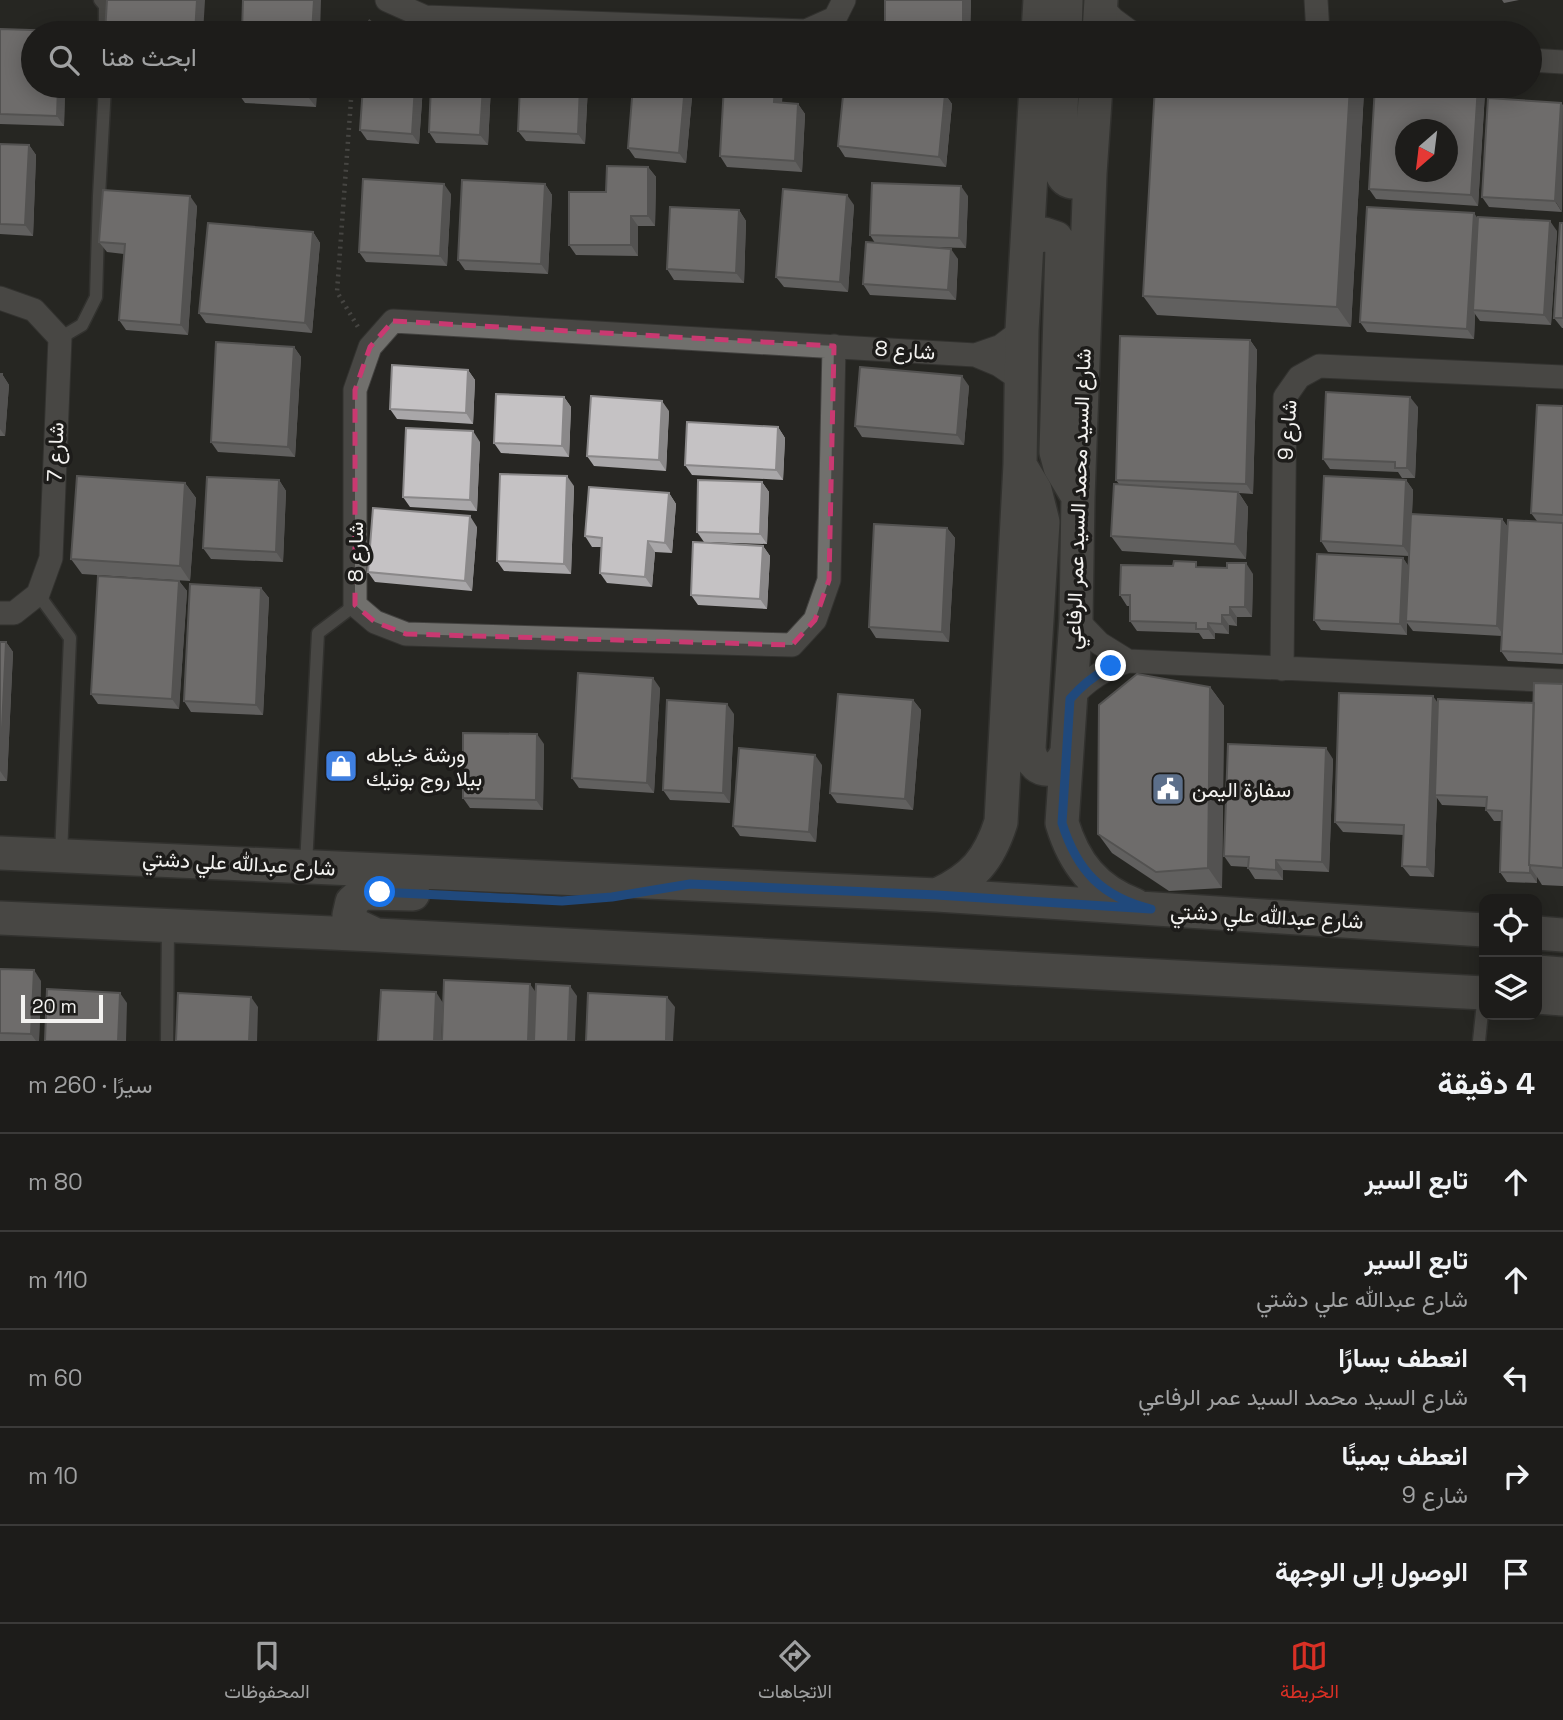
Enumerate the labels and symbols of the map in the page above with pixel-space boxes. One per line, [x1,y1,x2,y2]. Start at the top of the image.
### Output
north arrow [1395,119,1458,182]
street label: شارع 8 [874,334,936,367]
street label: شارع السيد محمد السيد عمر الرفاعي [1059,348,1101,650]
street label: شارع 9 [1271,399,1304,461]
street label: شارع 7 [40,422,71,482]
street label: شارع 8 [342,522,370,582]
route end [1095,650,1126,681]
place label: ورشة خياطه بيلا روج بوتيك [366,741,482,793]
shop icon: ورشة خياطه بيلا روج بوتيك [322,747,360,785]
public building icon: سفارة اليمن [1149,770,1187,808]
place label: سفارة اليمن [1192,776,1291,803]
street label: شارع عبدالله علي دشتي [142,844,336,886]
route start [364,876,395,907]
street label: شارع عبدالله علي دشتي [1170,897,1364,939]
scale bar [21,992,103,1024]

